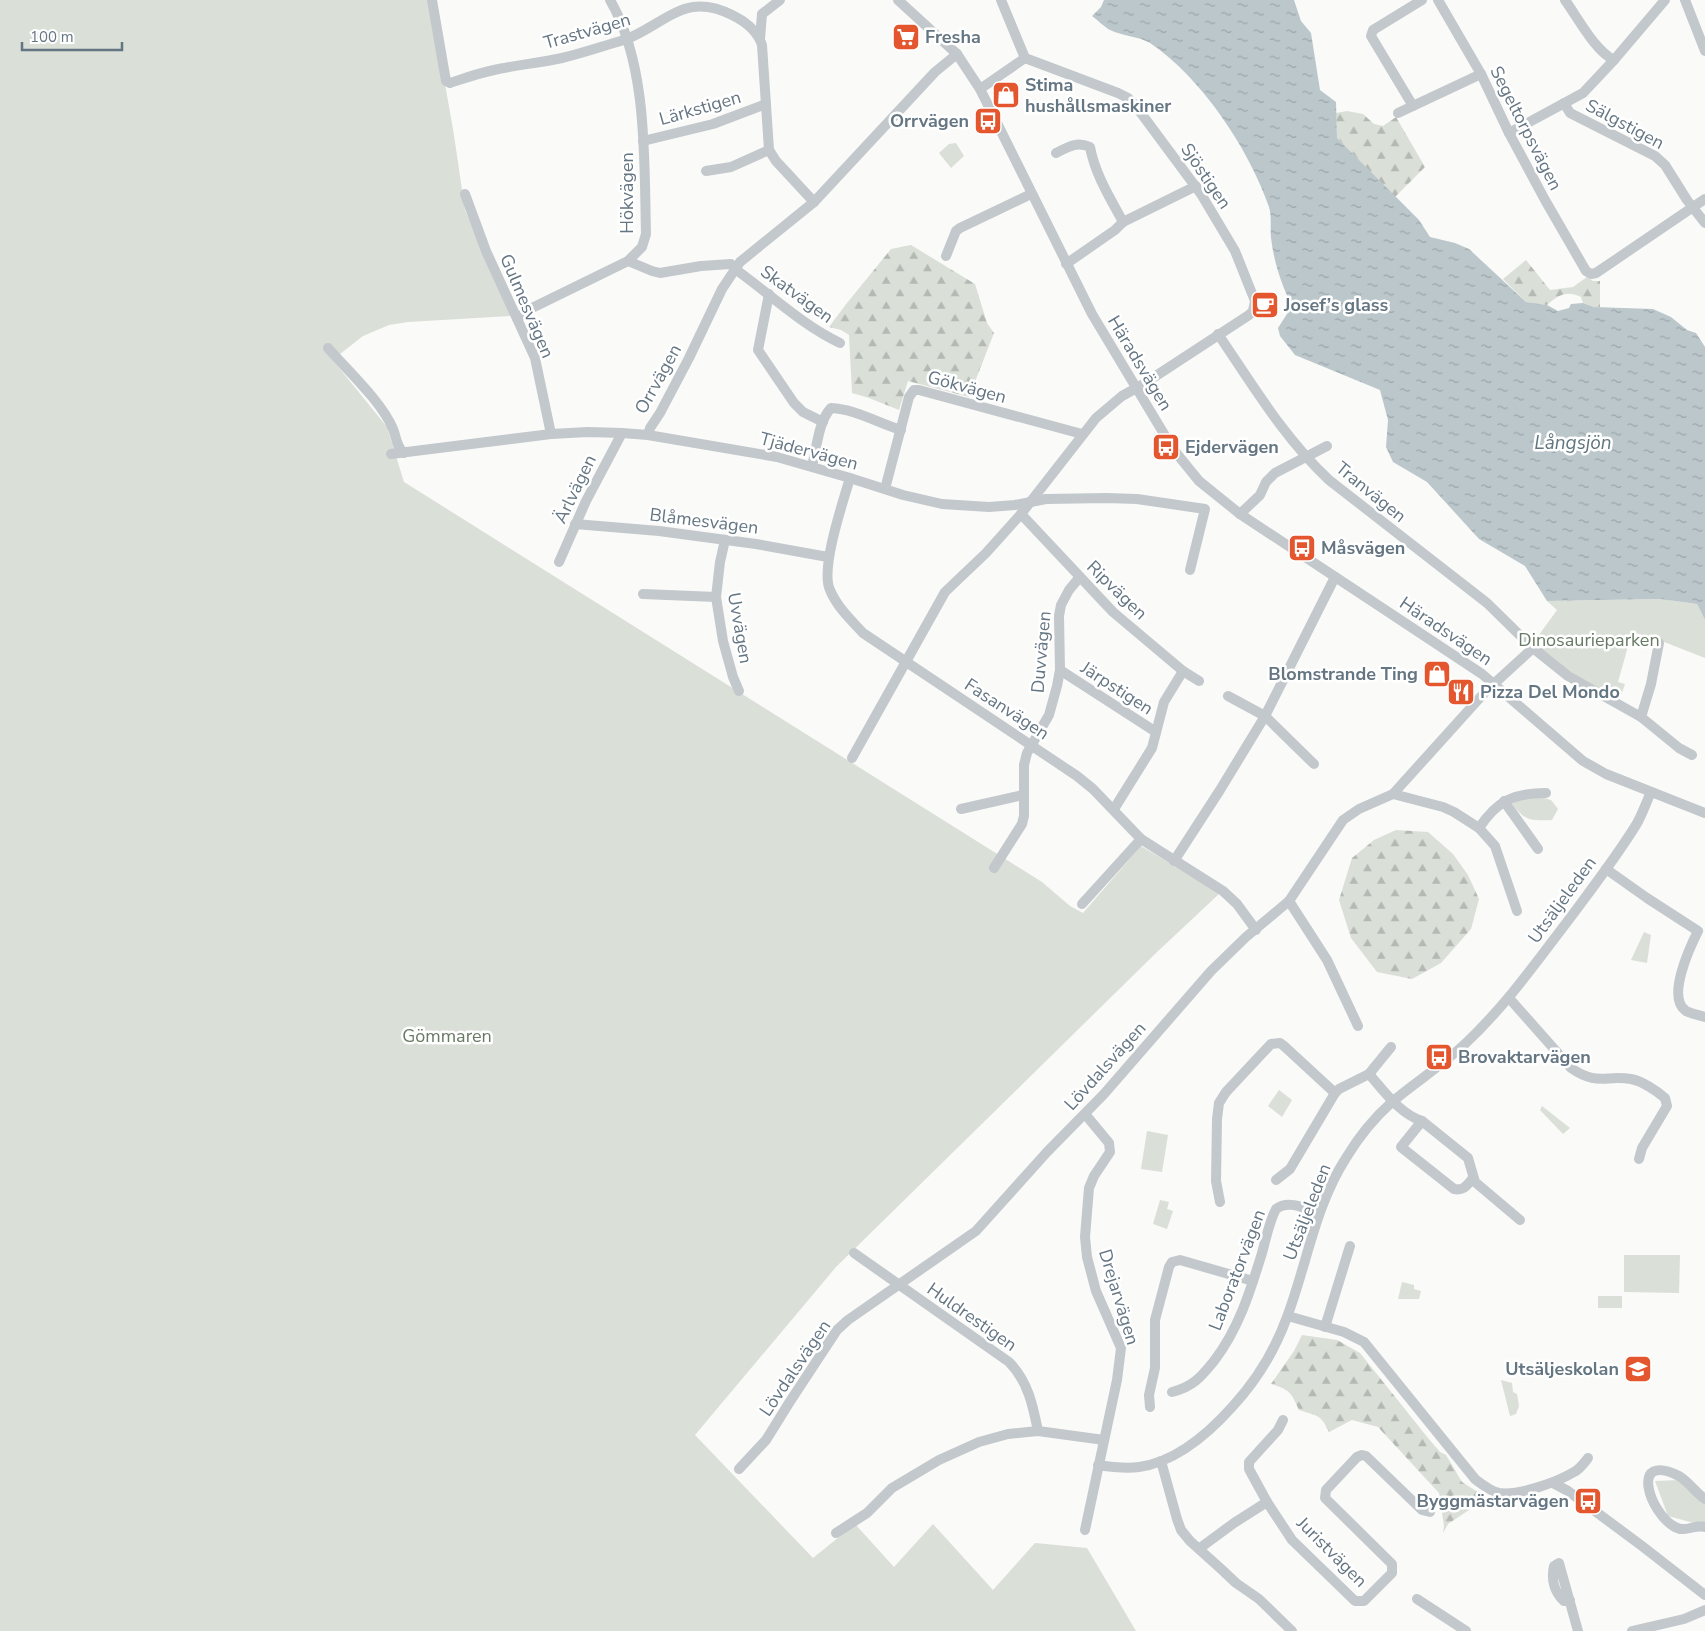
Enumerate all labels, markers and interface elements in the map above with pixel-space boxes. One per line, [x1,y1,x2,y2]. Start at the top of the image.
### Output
street label: Trastvägen [541,7,633,55]
scale bar [22,20,122,52]
supermarket icon: Fresha [891,22,921,52]
place label: Fresha [925,25,981,49]
text: 100 m [30,27,74,47]
street label: Segeltorpsvägen [1484,62,1568,194]
place label: Stima hushållsmaskiner [1025,73,1171,118]
shop icon: Stima hushållsmaskiner [991,80,1021,110]
street label: Lärkstigen [656,85,744,131]
street label: Sälgstigen [1581,93,1669,155]
bus stop icon: Orrvägen [973,106,1003,136]
place label: Orrvägen [890,109,969,133]
street label: Sjöstigen [1175,138,1237,214]
street label: Hökvägen [615,152,639,234]
street label: Gulmesvägen [494,250,560,362]
street label: Skatvägen [756,259,838,329]
cafe icon: Josef’s glass [1250,290,1280,320]
place label: Josef’s glass [1283,293,1389,317]
street label: Häradsvägen [1102,311,1178,415]
street label: Orrvägen [629,340,687,418]
street label: Gökvägen [925,365,1009,409]
street label: Tjädervägen [757,426,861,476]
water label: Långsjön [1534,430,1612,456]
bus stop icon: Ejdervägen [1151,432,1181,462]
place label: Ejdervägen [1185,435,1279,459]
street label: Ärlvägen [548,451,602,527]
street label: Tranvägen [1331,456,1411,528]
street label: Blåmesvägen [648,502,760,540]
bus stop icon: Måsvägen [1287,533,1317,563]
place label: Måsvägen [1321,536,1405,560]
street label: Ripvägen [1081,555,1153,625]
street label: Uvvägen [722,591,758,665]
street label: Häradsvägen [1395,591,1497,671]
street label: Duvvägen [1025,610,1057,694]
park label: Dinosaurieparken [1518,628,1660,652]
street label: Järpstigen [1075,655,1158,720]
shop icon: Blomstrande Ting [1422,659,1452,689]
place label: Blomstrande Ting [1268,662,1418,686]
street label: Fasanvägen [960,673,1054,745]
restaurant icon: Pizza Del Mondo [1446,677,1476,707]
place label: Pizza Del Mondo [1480,680,1620,704]
street label: Utsäljeleden [1522,852,1602,948]
street label: Lövdalsvägen [1059,1017,1151,1115]
park label: Gömmaren [402,1024,492,1048]
bus stop icon: Brovaktarvägen [1424,1042,1454,1072]
place label: Brovaktarvägen [1458,1045,1591,1069]
street label: Utsäljeleden [1278,1160,1336,1264]
street label: Laboratorvägen [1203,1206,1271,1334]
street label: Drejarvägen [1093,1246,1145,1348]
street label: Huldrestigen [922,1277,1022,1357]
street label: Lövdalsvägen [754,1315,836,1421]
school or university icon: Utsäljeskolan [1623,1354,1653,1384]
place label: Utsäljeskolan [1505,1357,1619,1381]
bus stop icon: Byggmästarvägen [1573,1486,1603,1516]
place label: Byggmästarvägen [1417,1489,1569,1513]
street label: Juristvägen [1291,1511,1372,1592]

